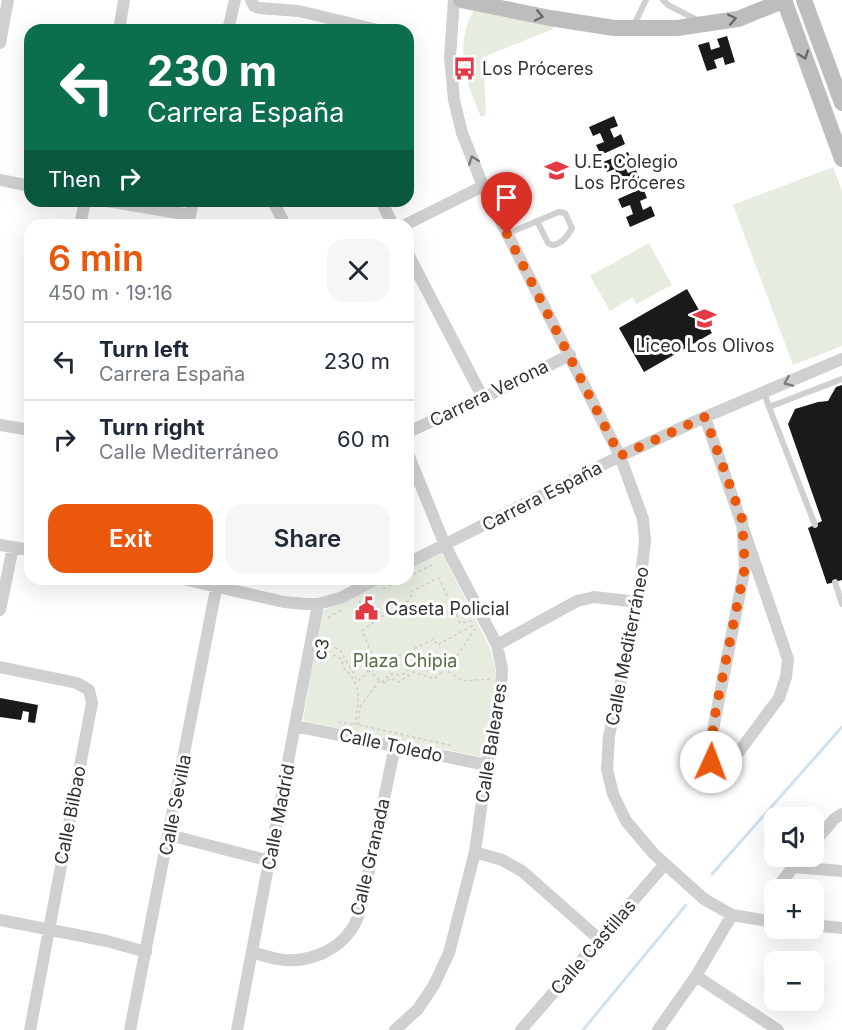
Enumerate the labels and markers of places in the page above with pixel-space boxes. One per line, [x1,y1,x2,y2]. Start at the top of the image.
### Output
bus stop icon: Los Próceres [451,55,477,81]
place label: Los Próceres [482,58,594,79]
place label: U.E. Colegio Los Próceres [574,151,686,193]
school or university icon: U.E. Colegio Los Próceres [543,158,569,184]
pin [481,172,532,234]
school or university icon: Liceo Los Olivos [692,306,718,332]
place label: Liceo Los Olivos [635,335,775,356]
public building icon: Caseta Policial [354,595,380,621]
place label: Caseta Policial [385,598,509,619]

